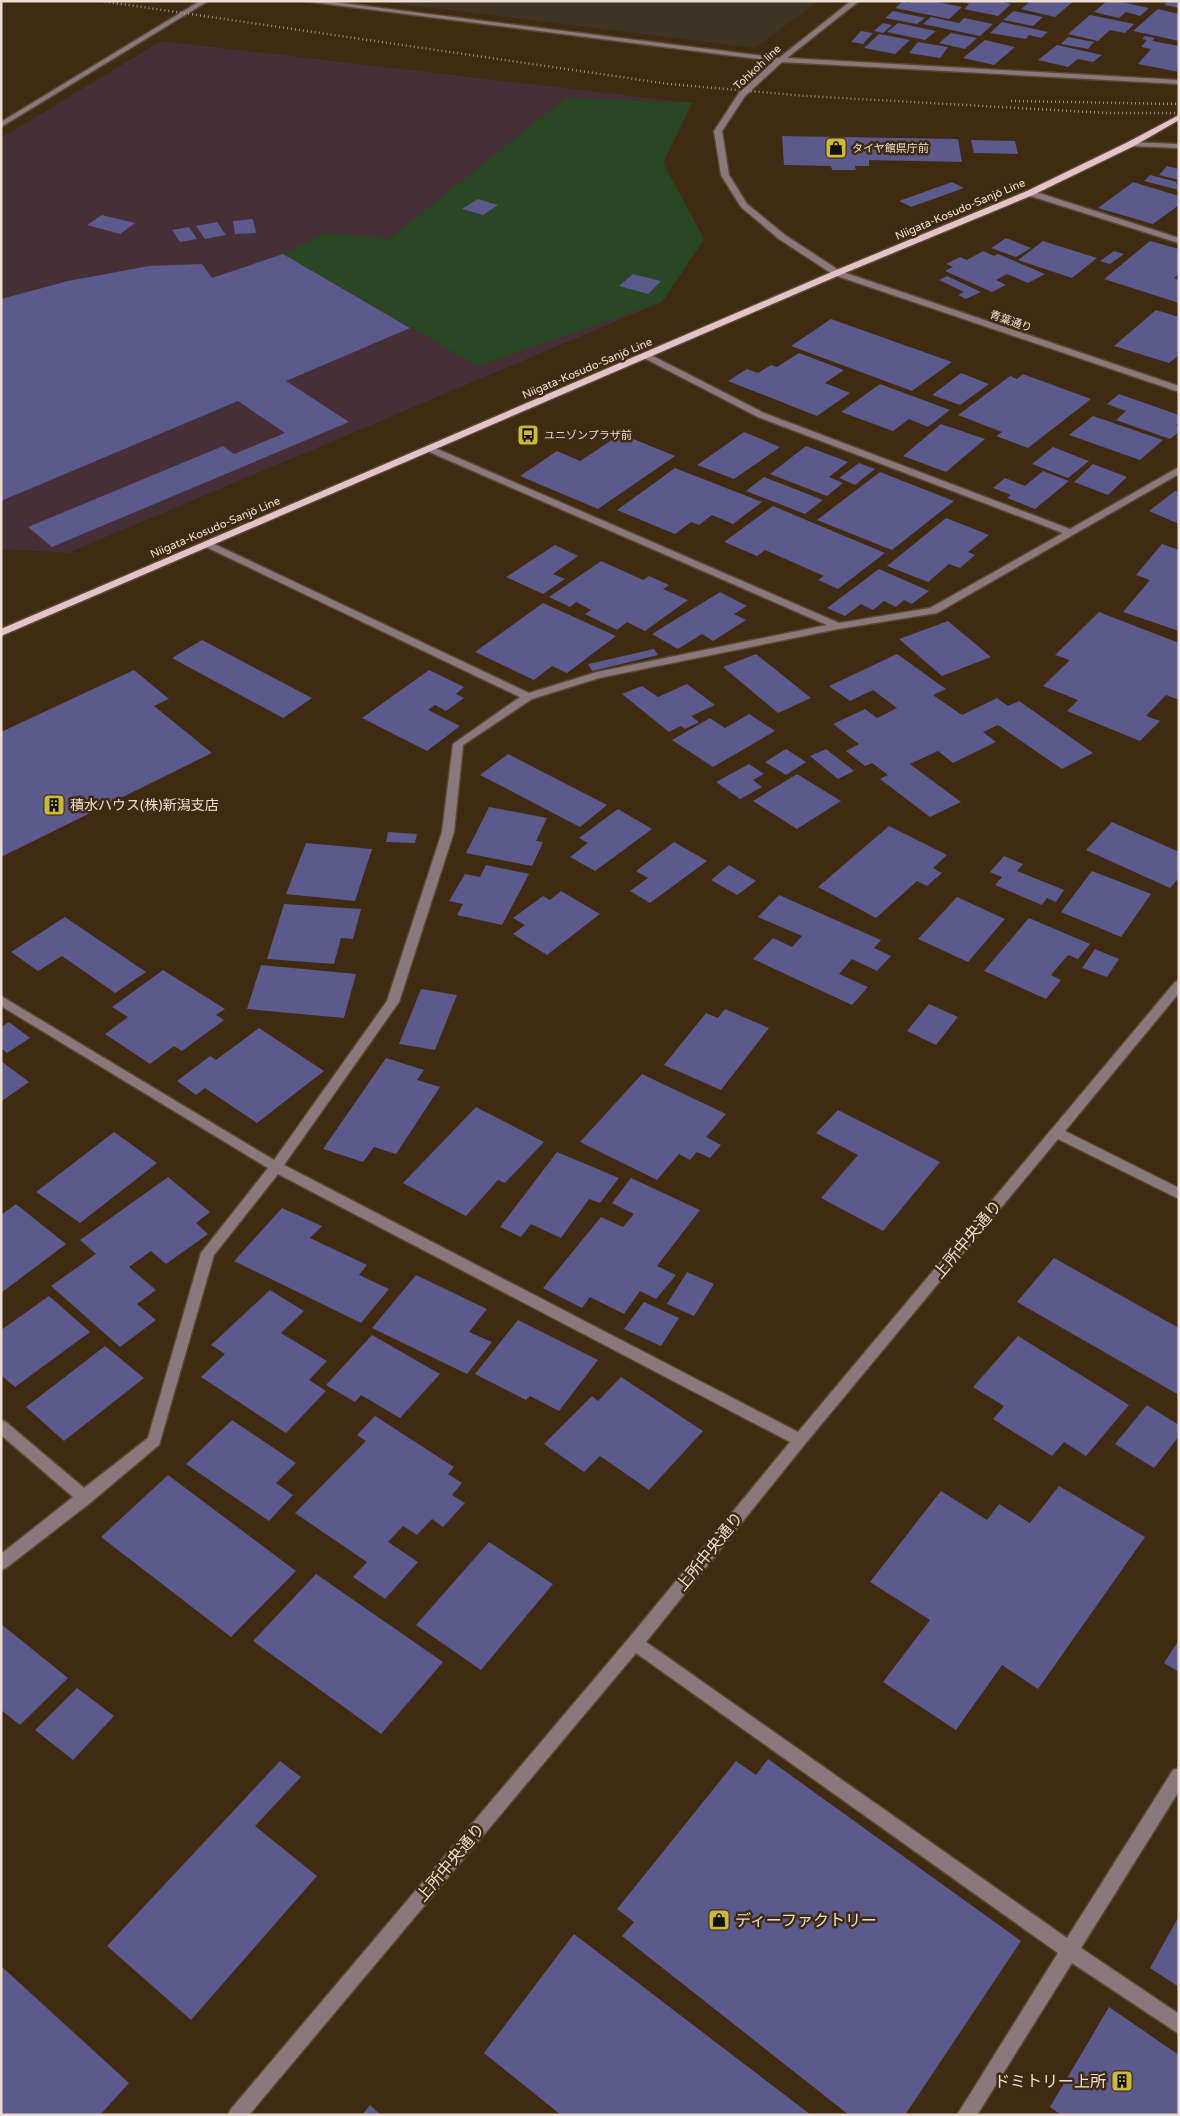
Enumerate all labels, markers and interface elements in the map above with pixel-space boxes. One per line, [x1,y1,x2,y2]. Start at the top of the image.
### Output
street label: Tohkoh line [731,42,784,93]
shop icon: タイヤ館県庁前 [824,136,848,160]
place label: タイヤ館県庁前 [852,142,929,155]
street label: Niigata-Kosudo-Sanjō Line [893,176,1027,243]
street label: 青葉通り [988,308,1034,335]
street label: Niigata-Kosudo-Sanjō Line [520,335,654,402]
bus stop icon: ユニゾンプラザ前 [516,423,540,447]
place label: ユニゾンプラザ前 [544,429,632,442]
street label: Niigata-Kosudo-Sanjō Line [148,494,282,561]
building icon: 積水ハウス(株)新潟支店 [42,793,66,817]
place label: 積水ハウス(株)新潟支店 [70,797,219,814]
street label: 上所中央通り [929,1196,1006,1283]
street label: 上所中央通り [672,1508,748,1595]
street label: 上所中央通り [412,1819,489,1906]
shop icon: ディーファクトリー [707,1908,731,1932]
place label: ディーファクトリー [735,1911,877,1931]
building icon: ドミトリー上所 [1110,2069,1134,2093]
place label: ドミトリー上所 [994,2072,1106,2092]

